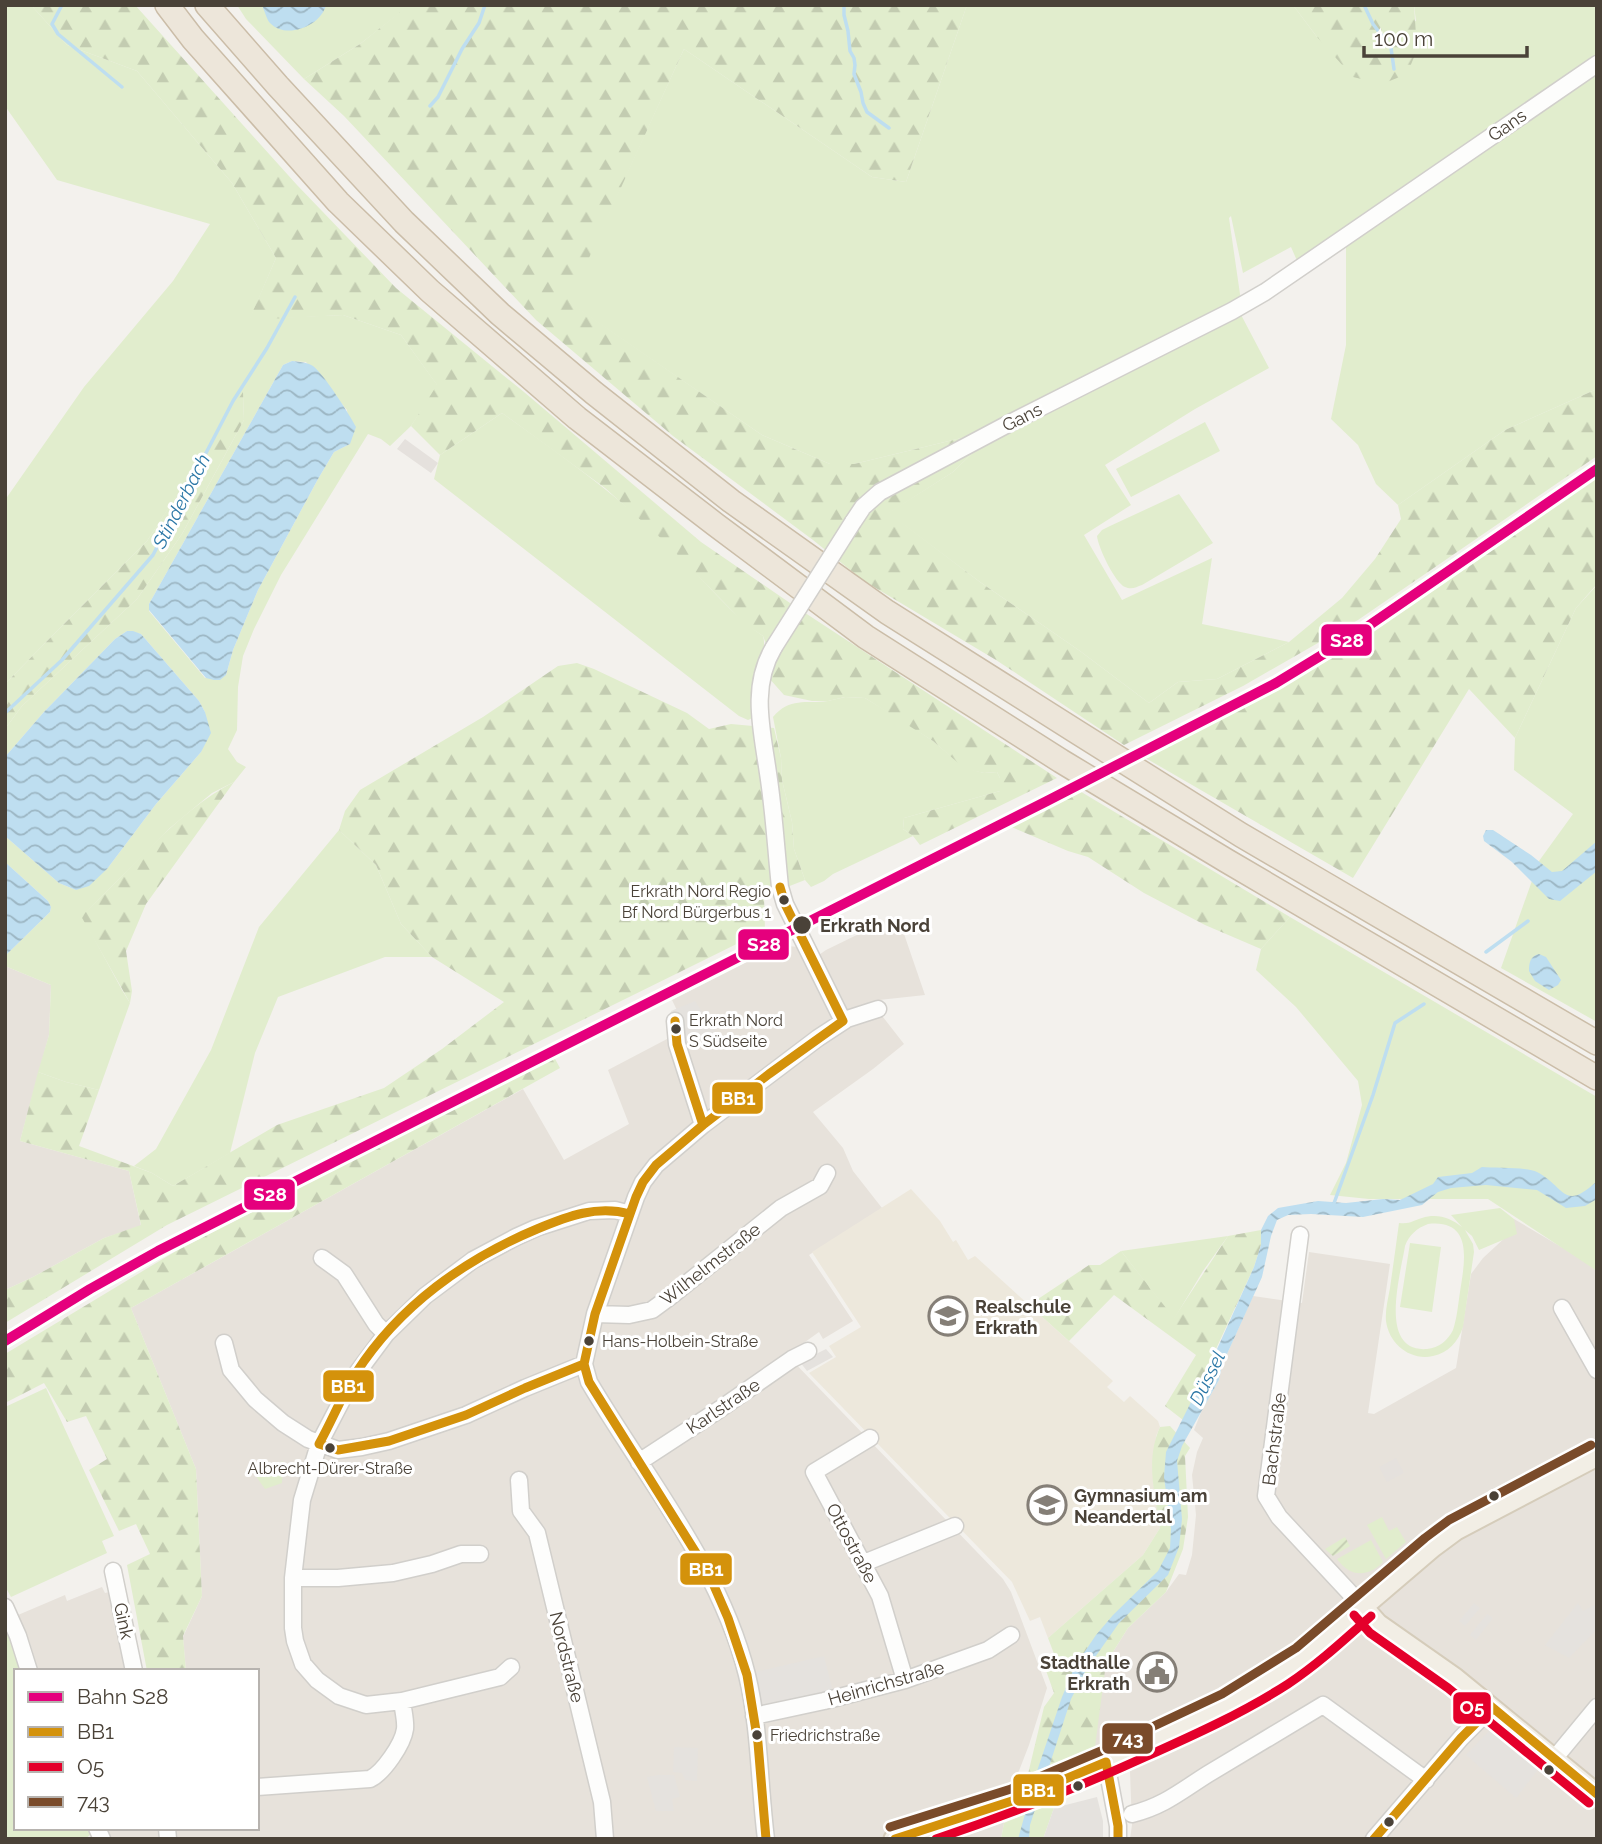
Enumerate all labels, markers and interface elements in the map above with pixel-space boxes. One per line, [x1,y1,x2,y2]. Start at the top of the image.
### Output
scale bar [1364,14,1527,58]
text: 100 m [1374,26,1433,51]
street label: Gans [1484,104,1530,146]
street label: Gans [999,398,1046,436]
water label: Stinderbach [147,450,214,553]
line badge: S28 [1320,623,1373,657]
text: S28 [1330,629,1364,651]
place label: Erkrath Nord Regio Bf Nord Bürgerbus 1 [622,882,771,922]
marker: Erkrath Nord Regio Bf Nord Bürgerbus 1 [777,893,791,907]
marker: Erkrath Nord [791,914,813,936]
place label: Erkrath Nord [820,915,930,936]
line badge: S28 [737,928,790,961]
text: S28 [747,933,781,955]
place label: Erkrath Nord S Südseite [689,1011,783,1051]
marker: Erkrath Nord S Südseite [669,1022,683,1036]
line badge: BB1 [711,1081,764,1115]
text: BB1 [720,1087,756,1109]
line badge: S28 [243,1178,296,1211]
text: S28 [253,1183,287,1205]
street label: Wilhelmstraße [656,1218,765,1310]
school or university icon: Realschule Erkrath [927,1295,969,1337]
place label: Realschule Erkrath [975,1296,1071,1338]
place label: Hans-Holbein-Straße [602,1332,758,1351]
marker: Hans-Holbein-Straße [582,1334,596,1348]
water label: Düssel [1185,1348,1229,1408]
line badge: BB1 [322,1369,375,1403]
street label: Karlstraße [682,1374,764,1438]
text: BB1 [330,1375,366,1397]
street label: Bachstraße [1258,1391,1290,1487]
marker: Albrecht-Dürer-Straße [323,1441,337,1455]
place label: Albrecht-Dürer-Straße [248,1459,412,1478]
school or university icon: Gymnasium am Neandertal [1026,1484,1068,1526]
place label: Gymnasium am Neandertal [1074,1485,1208,1527]
unlabelled marker [1487,1489,1501,1503]
street label: Ottostraße [822,1499,882,1587]
line badge: BB1 [679,1552,733,1586]
text: BB1 [688,1558,724,1580]
street label: Gink [110,1601,138,1642]
street label: Nordstraße [546,1609,589,1705]
public building icon: Stadthalle Erkrath [1136,1651,1178,1693]
place label: Stadthalle Erkrath [1040,1652,1130,1694]
street label: Heinrichstraße [825,1656,947,1710]
legend [14,1669,259,1830]
text: Bahn S28 [77,1684,168,1709]
line badge: O5 [1452,1691,1492,1725]
text: O5 [1460,1696,1484,1718]
text: BB1 [77,1719,114,1744]
line badge: 743 [1101,1722,1154,1755]
place label: Friedrichstraße [770,1726,880,1745]
text: 743 [1112,1727,1144,1749]
marker: Friedrichstraße [750,1728,764,1742]
text: O5 [77,1754,104,1779]
unlabelled marker [1542,1763,1556,1777]
line badge: BB1 [1012,1773,1065,1807]
text: BB1 [1020,1779,1056,1801]
unlabelled marker [1071,1779,1085,1793]
text: 743 [77,1789,110,1814]
unlabelled marker [1382,1815,1396,1829]

